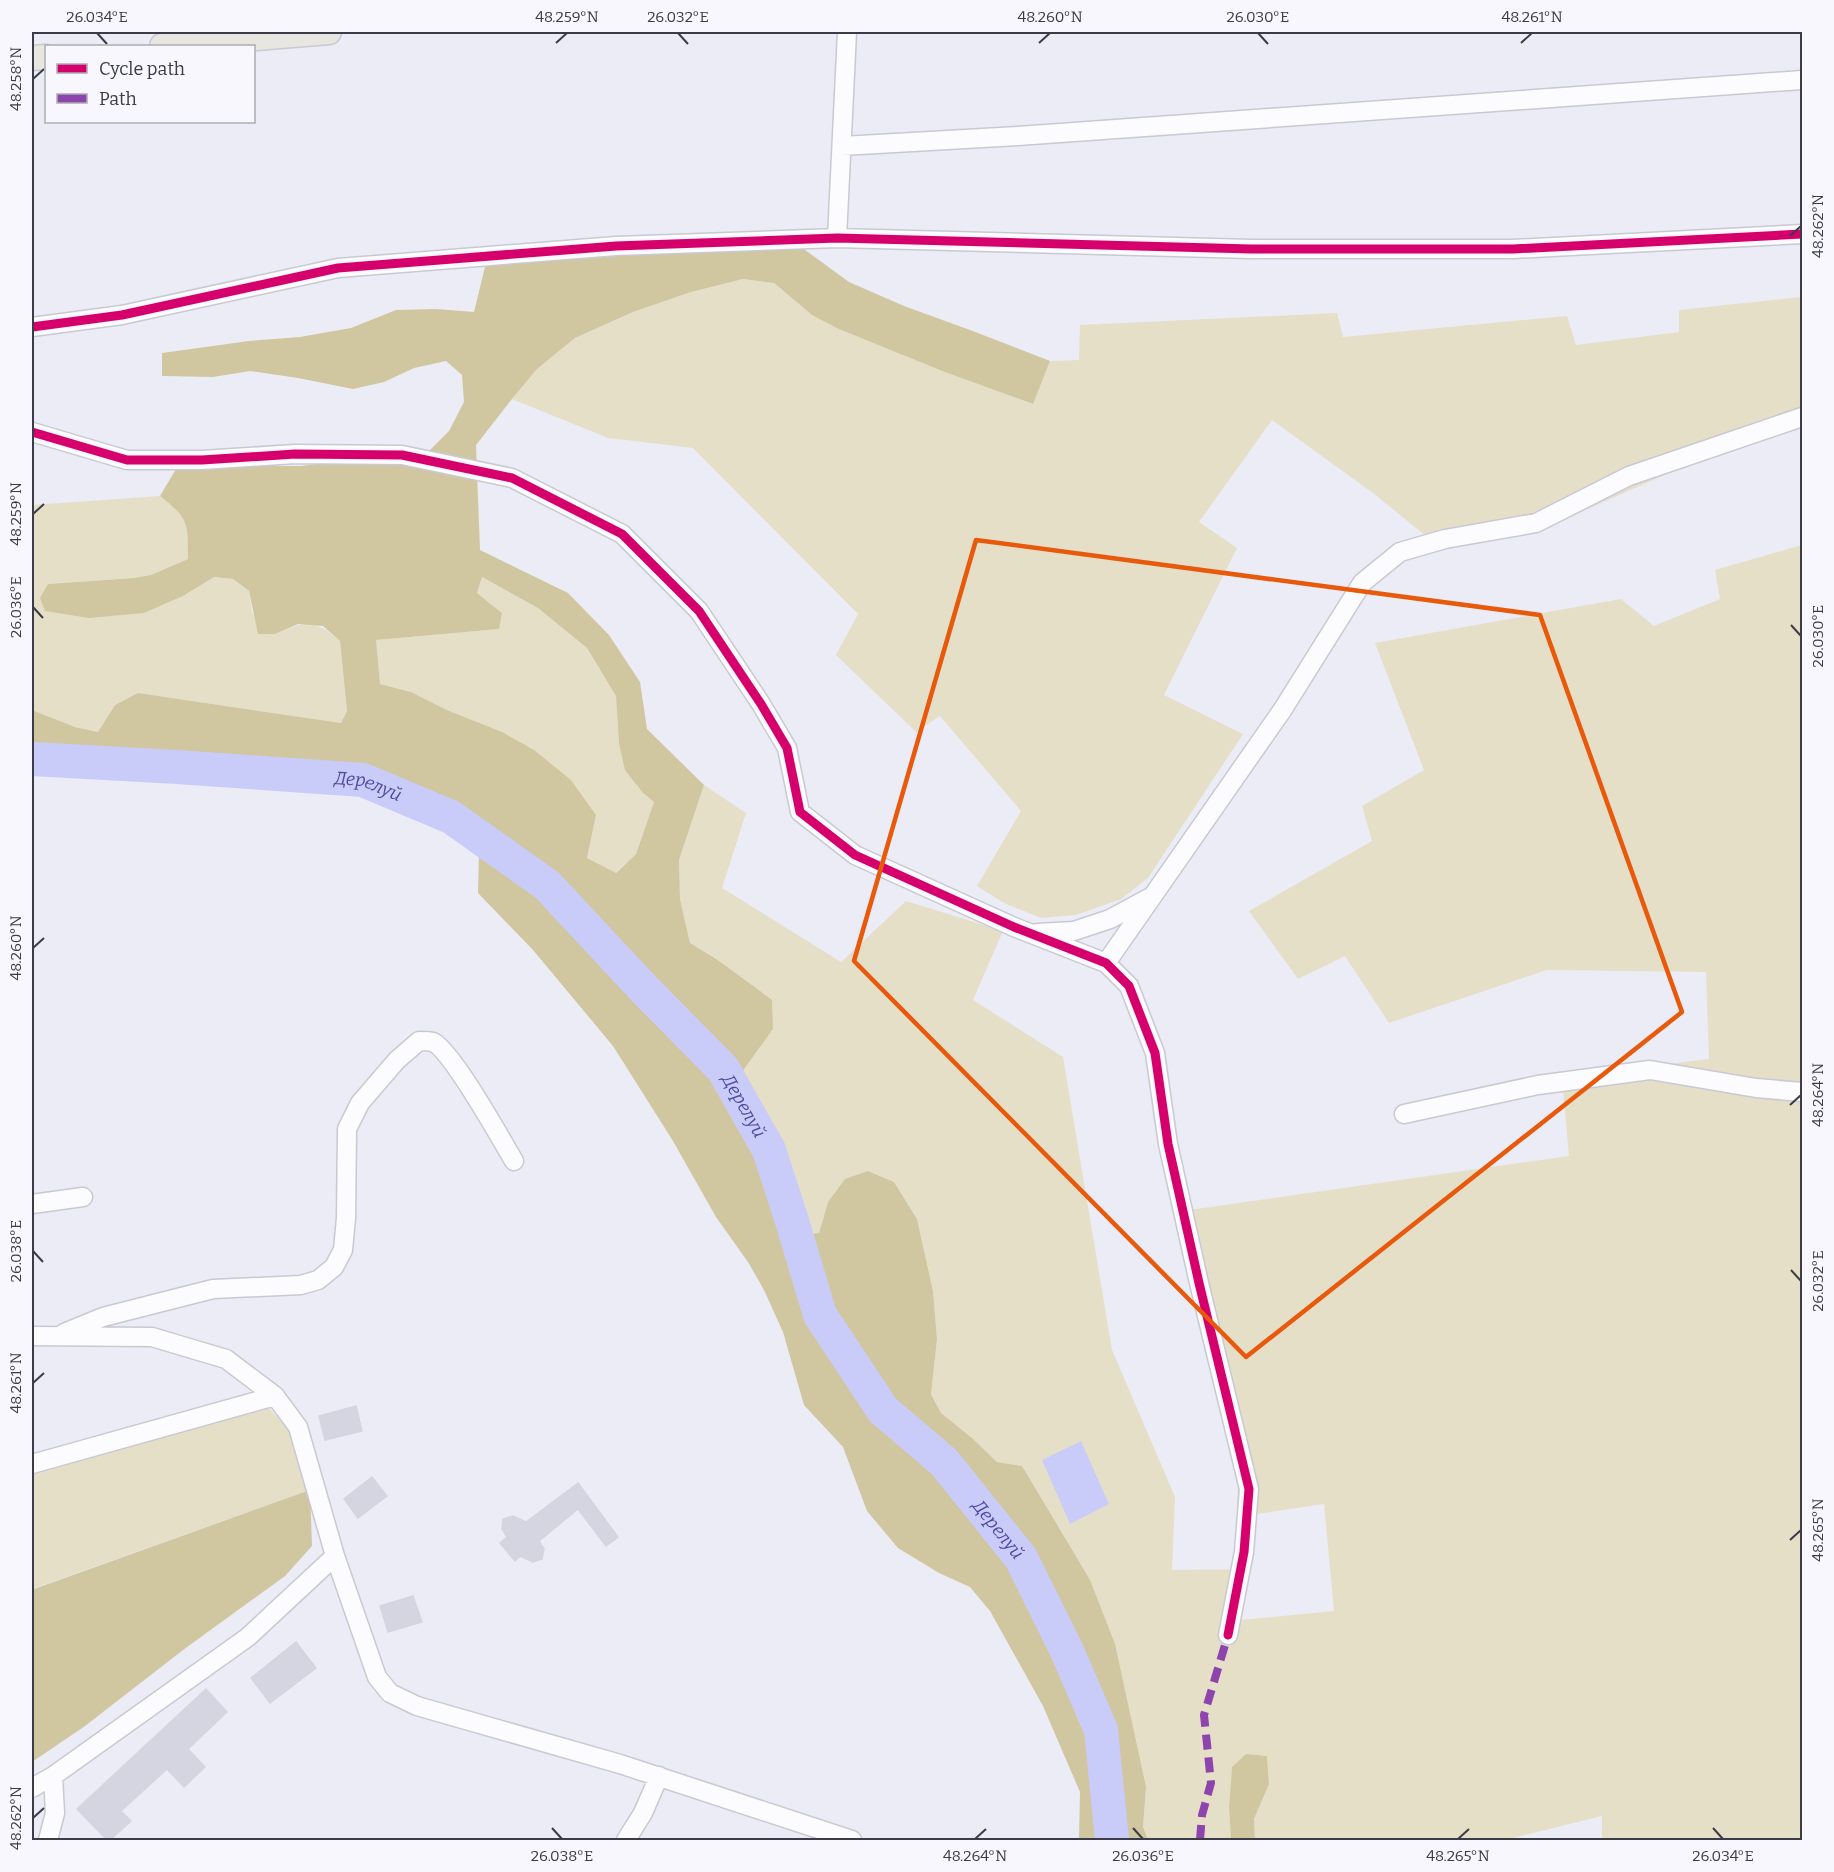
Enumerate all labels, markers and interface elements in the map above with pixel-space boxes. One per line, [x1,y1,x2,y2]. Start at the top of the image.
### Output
text: 26.034°E [66,8,128,26]
text: 48.259°N [535,8,599,26]
text: 26.032°E [647,8,709,26]
text: 48.260°N [1017,8,1083,26]
text: 26.030°E [1227,8,1289,26]
text: 48.261°N [1501,8,1563,26]
legend [45,45,255,123]
text: 48.258°N [7,47,25,111]
text: Cycle path [99,58,185,80]
text: Path [99,88,137,110]
text: 48.262°N [1809,194,1827,258]
text: 48.259°N [7,482,25,546]
text: 26.036°E [7,576,25,638]
text: 26.030°E [1809,605,1827,667]
water label: Дерелуй [332,767,405,806]
text: 48.260°N [7,915,25,981]
text: 48.264°N [1809,1063,1827,1127]
water label: Дерелуй [716,1069,771,1142]
text: 26.038°E [7,1220,25,1282]
text: 26.032°E [1809,1250,1827,1312]
text: 48.261°N [7,1352,25,1414]
water label: Дерелуй [967,1494,1029,1564]
text: 48.265°N [1809,1498,1827,1562]
text: 48.262°N [7,1786,25,1850]
text: 26.038°E [531,1847,593,1865]
text: 48.264°N [943,1847,1007,1865]
text: 26.036°E [1112,1847,1174,1865]
text: 48.265°N [1426,1847,1490,1865]
text: 26.034°E [1692,1847,1754,1865]

